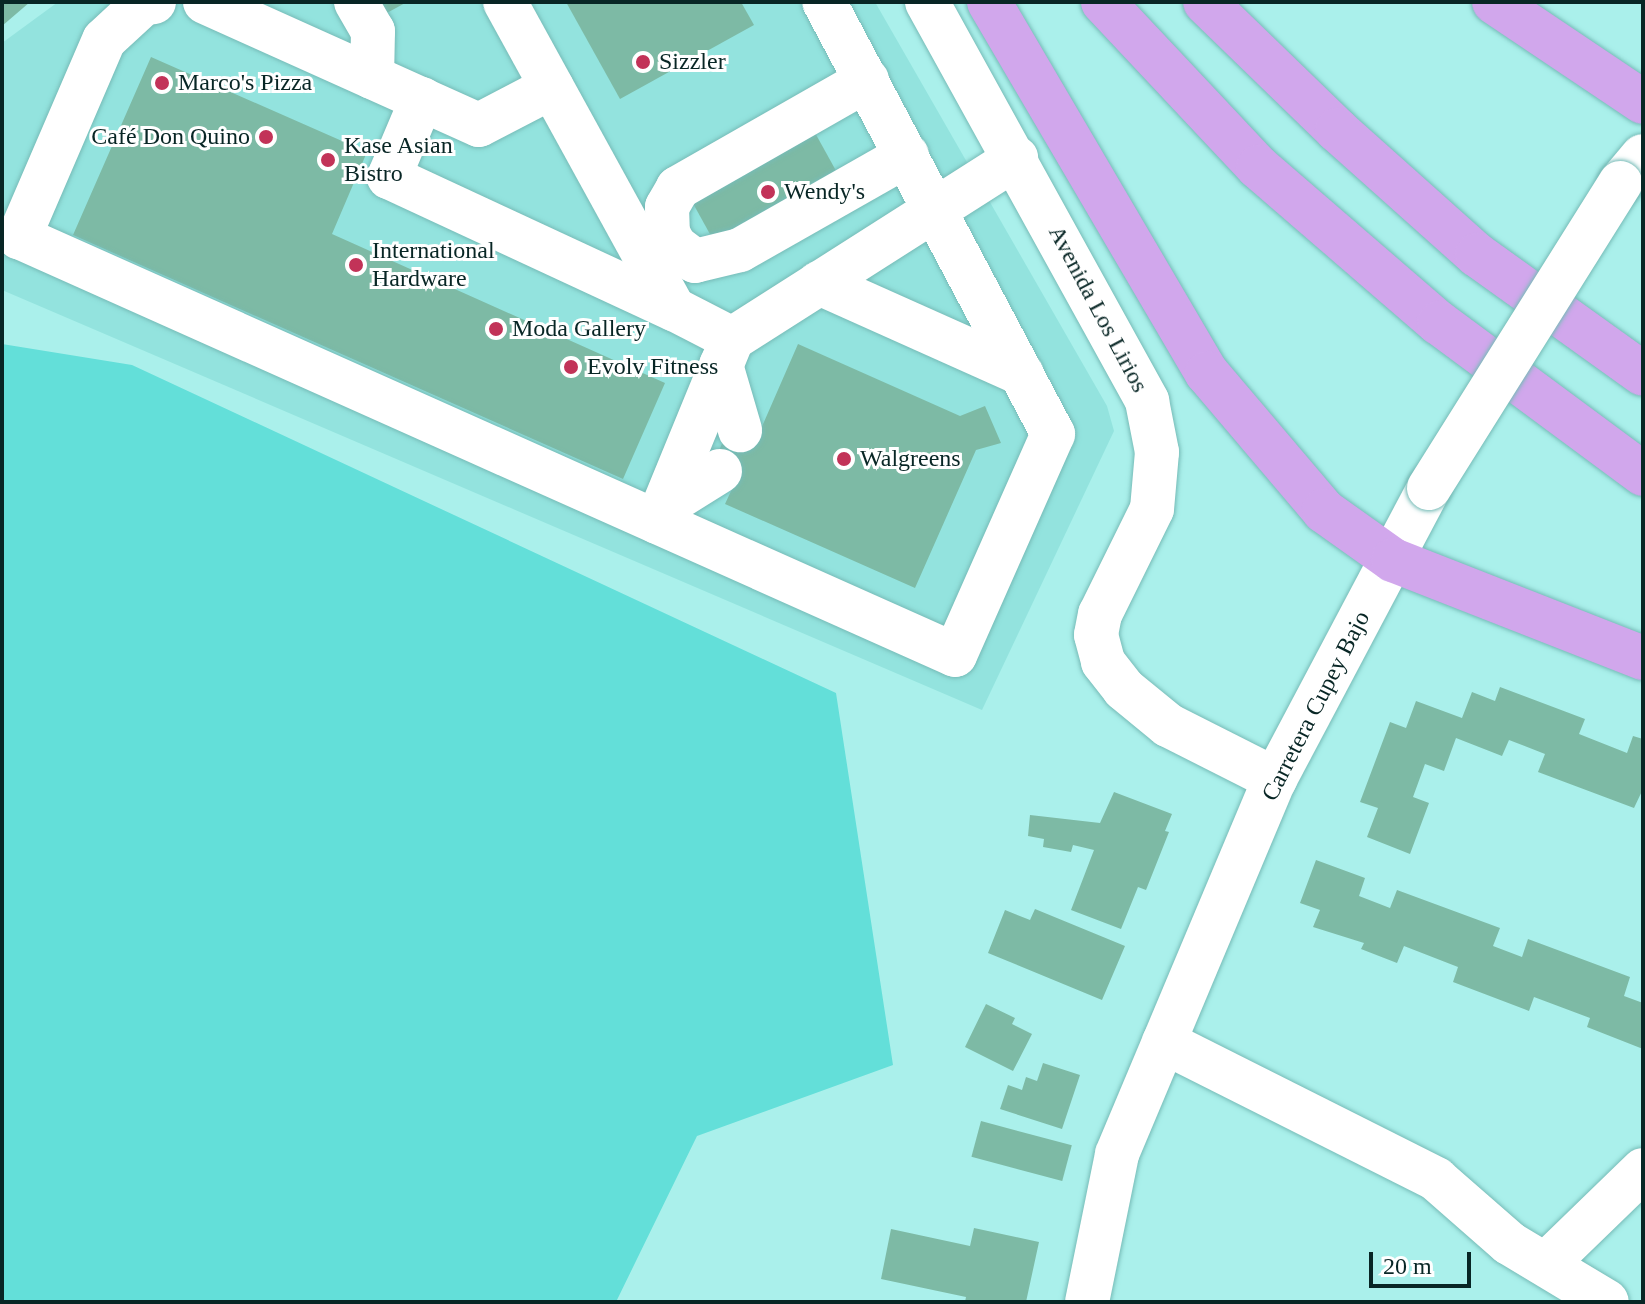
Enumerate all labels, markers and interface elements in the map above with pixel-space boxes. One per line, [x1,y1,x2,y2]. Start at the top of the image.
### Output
place label: Sizzler [659,48,726,76]
marker: Sizzler [634,53,652,71]
place label: Marco's Pizza [178,69,312,97]
marker: Marco's Pizza [153,74,171,92]
place label: Café Don Quino [91,123,250,151]
marker: Café Don Quino [257,128,275,146]
place label: Kase Asian Bistro [344,132,454,188]
marker: Kase Asian Bistro [319,151,337,169]
place label: Wendy's [784,178,865,206]
marker: Wendy's [759,183,777,201]
street label: Avenida Los Lirios [1042,221,1154,397]
place label: International Hardware [372,237,495,293]
marker: International Hardware [347,256,365,274]
place label: Moda Gallery [512,315,646,343]
marker: Moda Gallery [487,320,505,338]
place label: Evolv Fitness [587,353,718,381]
marker: Evolv Fitness [562,358,580,376]
place label: Walgreens [860,445,961,473]
marker: Walgreens [835,450,853,468]
street label: Carretera Cupey Bajo [1256,606,1376,806]
scale bar [1373,1236,1475,1286]
text: 20 m [1383,1253,1432,1279]

